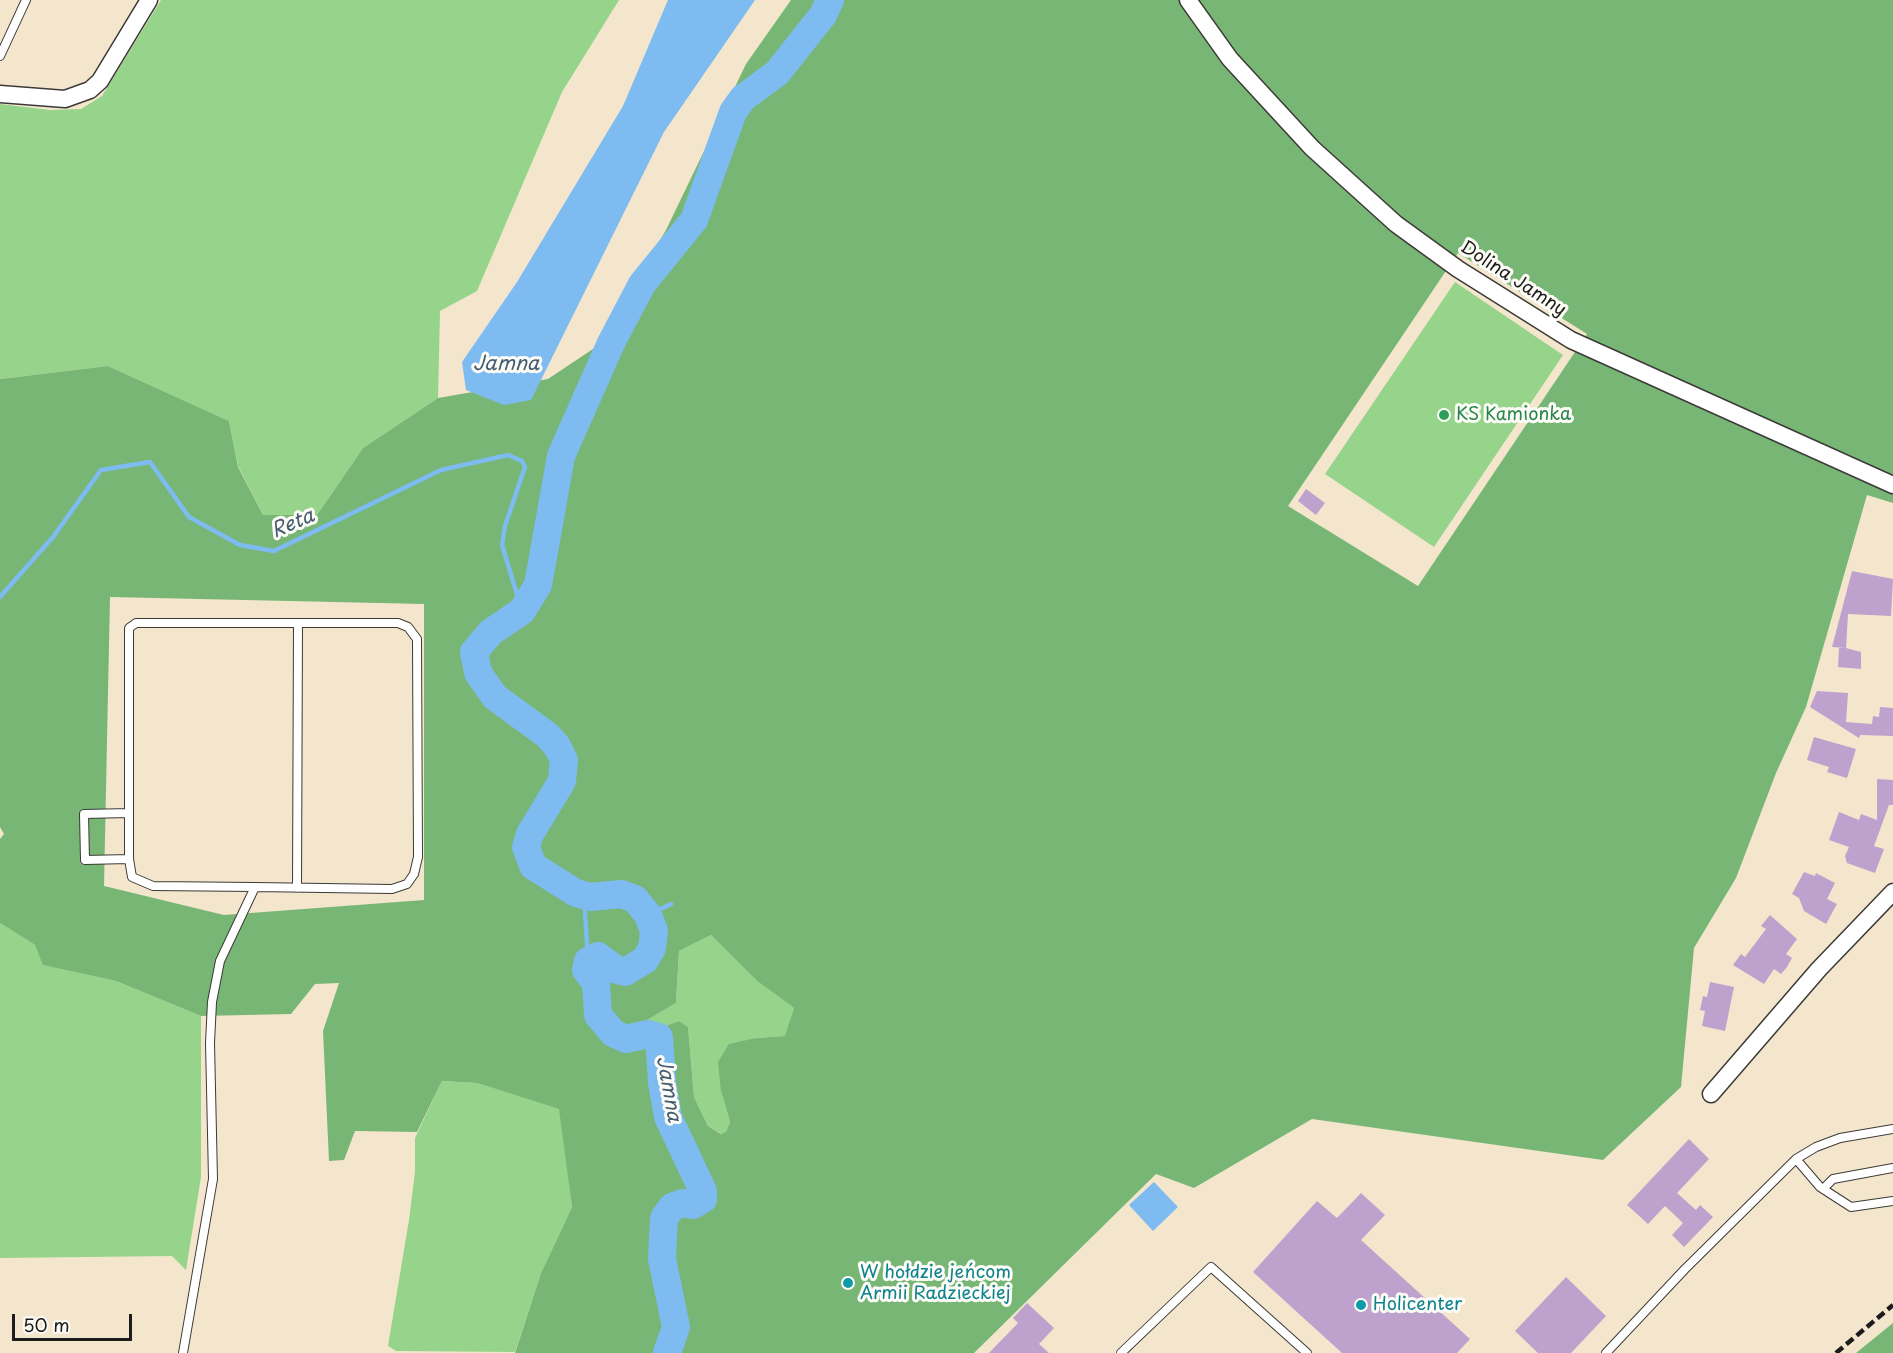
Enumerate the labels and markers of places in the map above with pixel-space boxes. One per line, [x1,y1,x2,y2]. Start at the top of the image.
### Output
place label: KS Kamionka [1456,404,1571,426]
marker: KS Kamionka [1437,408,1451,422]
place label: W hołdzie jeńcom Armii Radzieckiej [860,1262,1011,1304]
marker: W hołdzie jeńcom Armii Radzieckiej [841,1276,855,1290]
place label: Holicenter [1373,1294,1462,1316]
marker: Holicenter [1354,1298,1368,1312]

